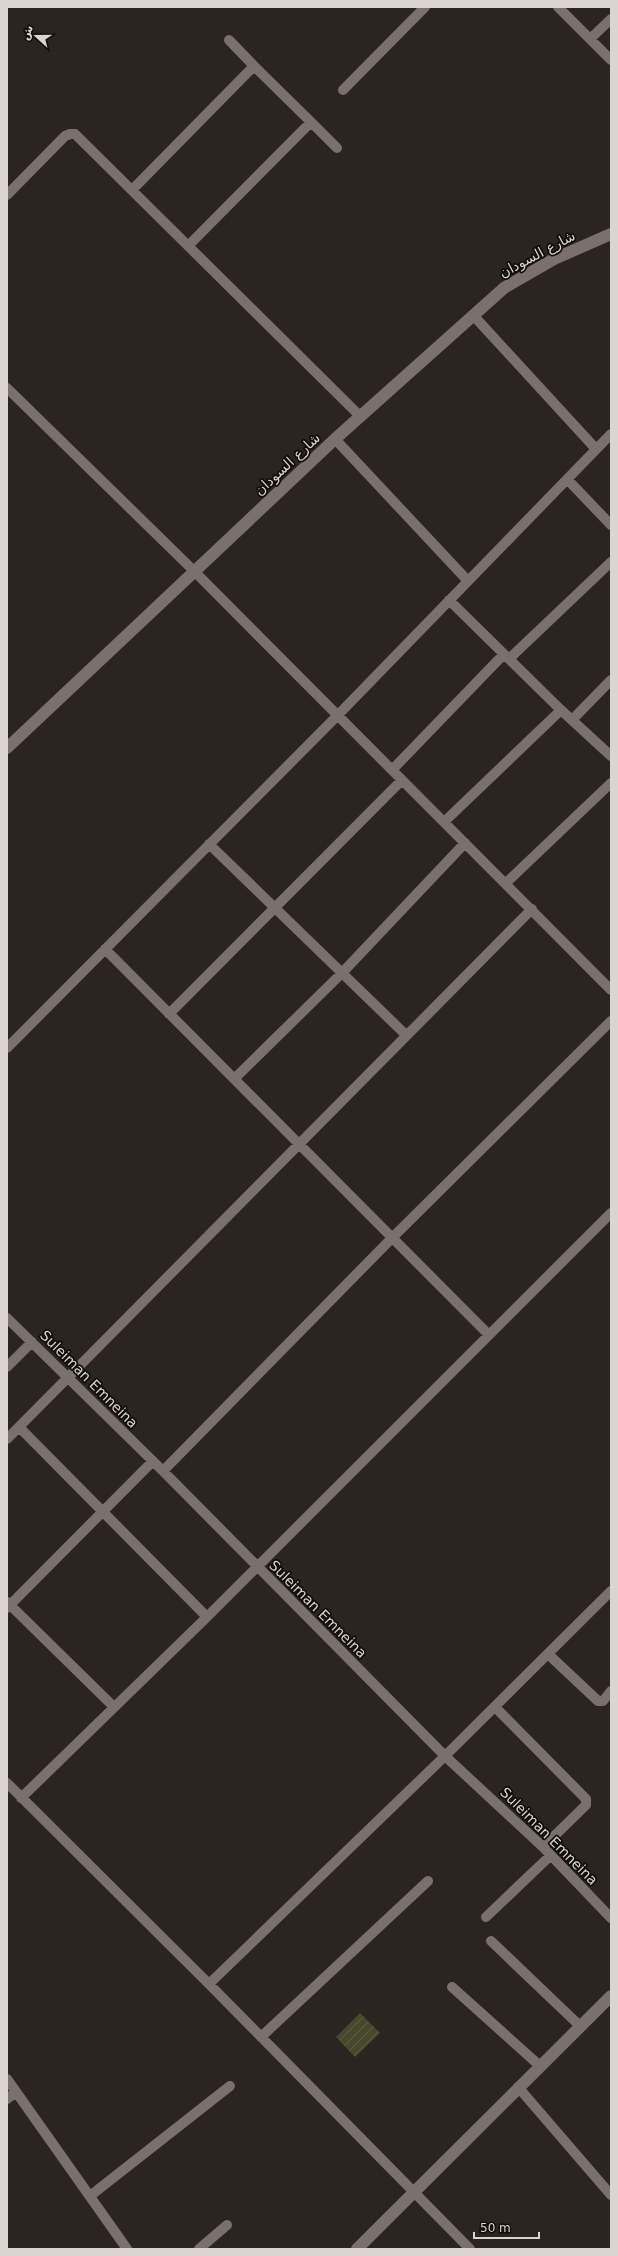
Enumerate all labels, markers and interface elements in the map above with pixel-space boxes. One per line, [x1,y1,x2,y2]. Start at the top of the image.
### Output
north arrow [16,16,56,56]
text: ش [18,23,36,42]
street label: شارع السودان [496,227,578,282]
street label: شارع السودان [251,430,324,499]
street label: Suleiman Emneina [37,1327,141,1431]
street label: Suleiman Emneina [266,1557,370,1661]
street label: Suleiman Emneina [497,1784,601,1888]
scale bar [474,2214,539,2240]
text: 50 m [480,2221,511,2235]

